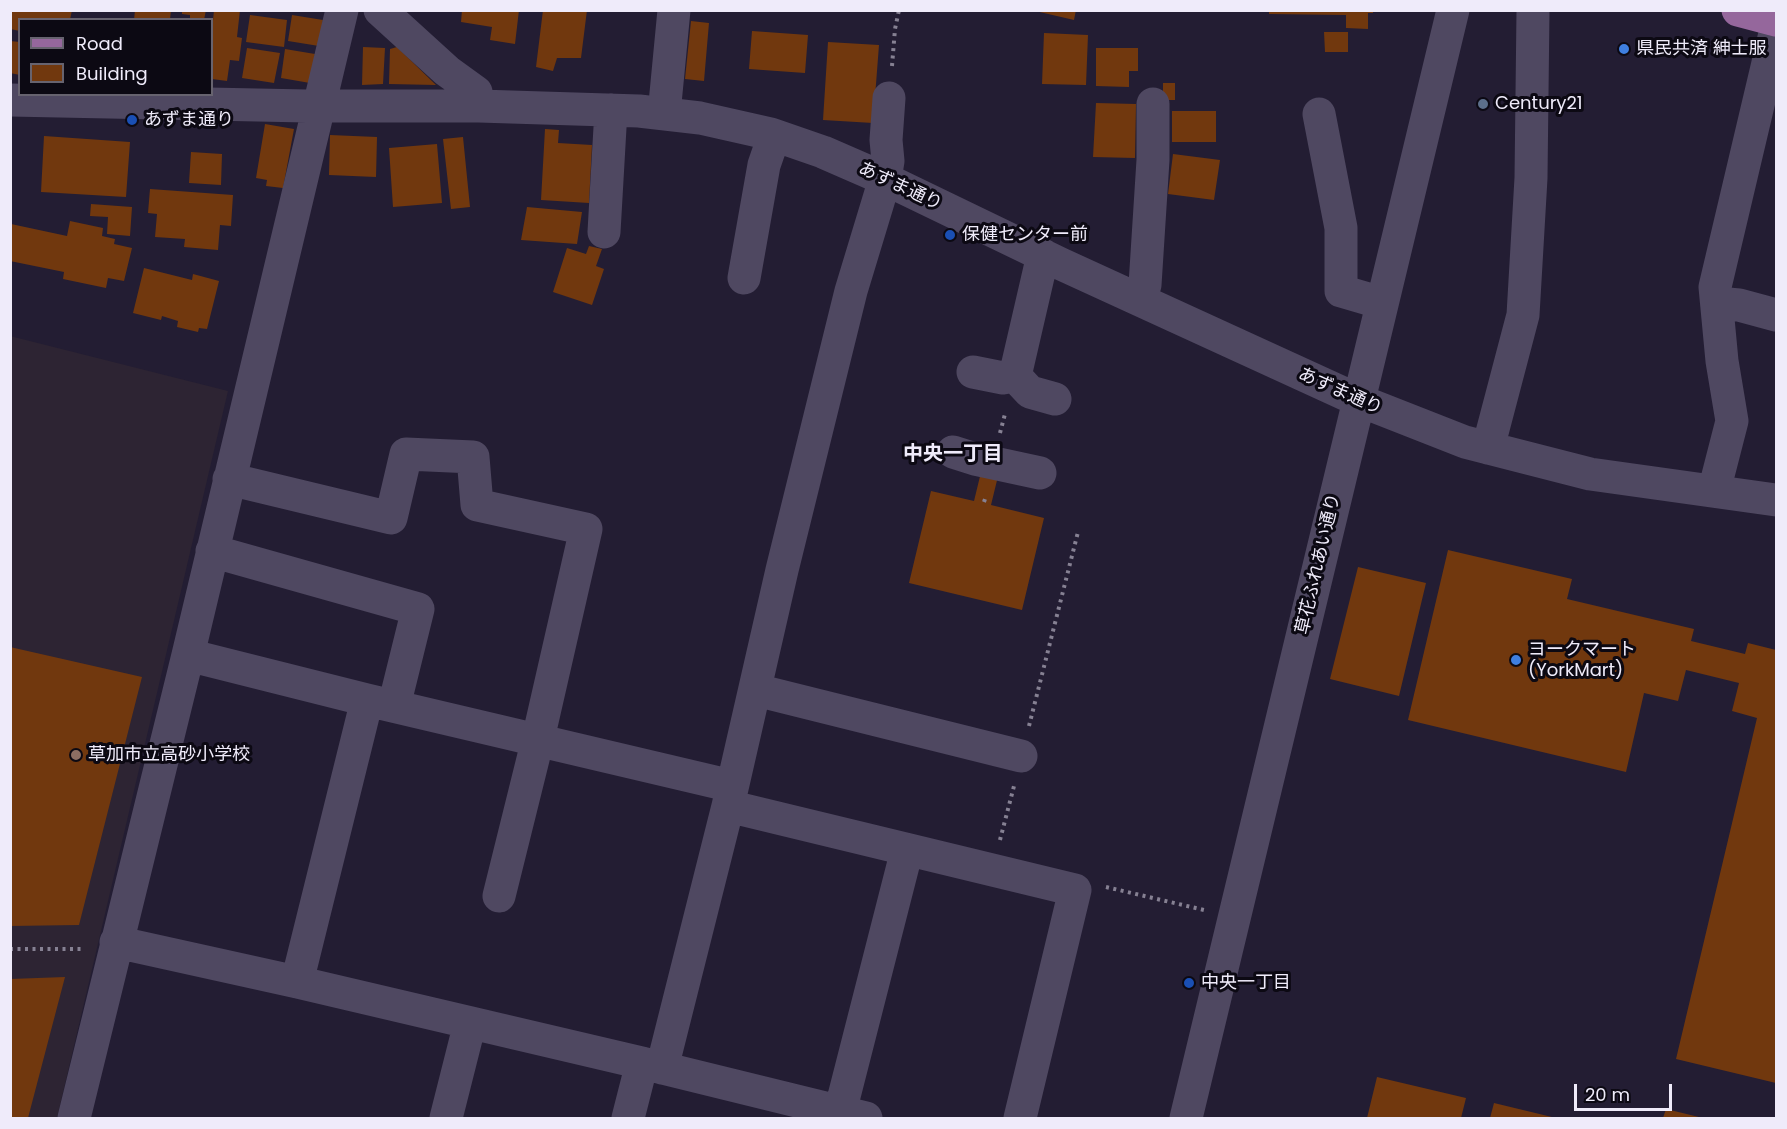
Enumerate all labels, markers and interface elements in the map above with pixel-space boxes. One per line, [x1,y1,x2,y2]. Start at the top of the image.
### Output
legend [18,18,213,96]
text: Road [76,31,123,56]
place label: 県民共済 紳士服 [1636,38,1767,60]
marker: 県民共済 紳士服 [1617,42,1631,56]
text: Building [76,61,148,86]
place label: Century21 [1495,93,1583,115]
marker: Century21 [1476,97,1490,111]
place label: あずま通り [144,109,234,131]
marker: あずま通り [125,113,139,127]
street label: あずま通り [855,158,945,216]
place label: 保健センター前 [962,224,1088,246]
marker: 保健センター前 [943,228,957,242]
street label: あずま通り [1294,364,1386,420]
district label: 中央一丁目 [903,443,1003,467]
street label: 草花ふれあい通り [1292,491,1346,637]
place label: ヨークマート (YorkMart) [1528,639,1636,682]
marker: ヨークマート (YorkMart) [1509,653,1523,667]
place label: 草加市立高砂小学校 [88,744,250,766]
marker: 草加市立高砂小学校 [69,748,83,762]
place label: 中央一丁目 [1201,972,1291,994]
marker: 中央一丁目 [1182,976,1196,990]
scale bar [1577,1072,1674,1110]
text: 20 m [1585,1082,1630,1107]

